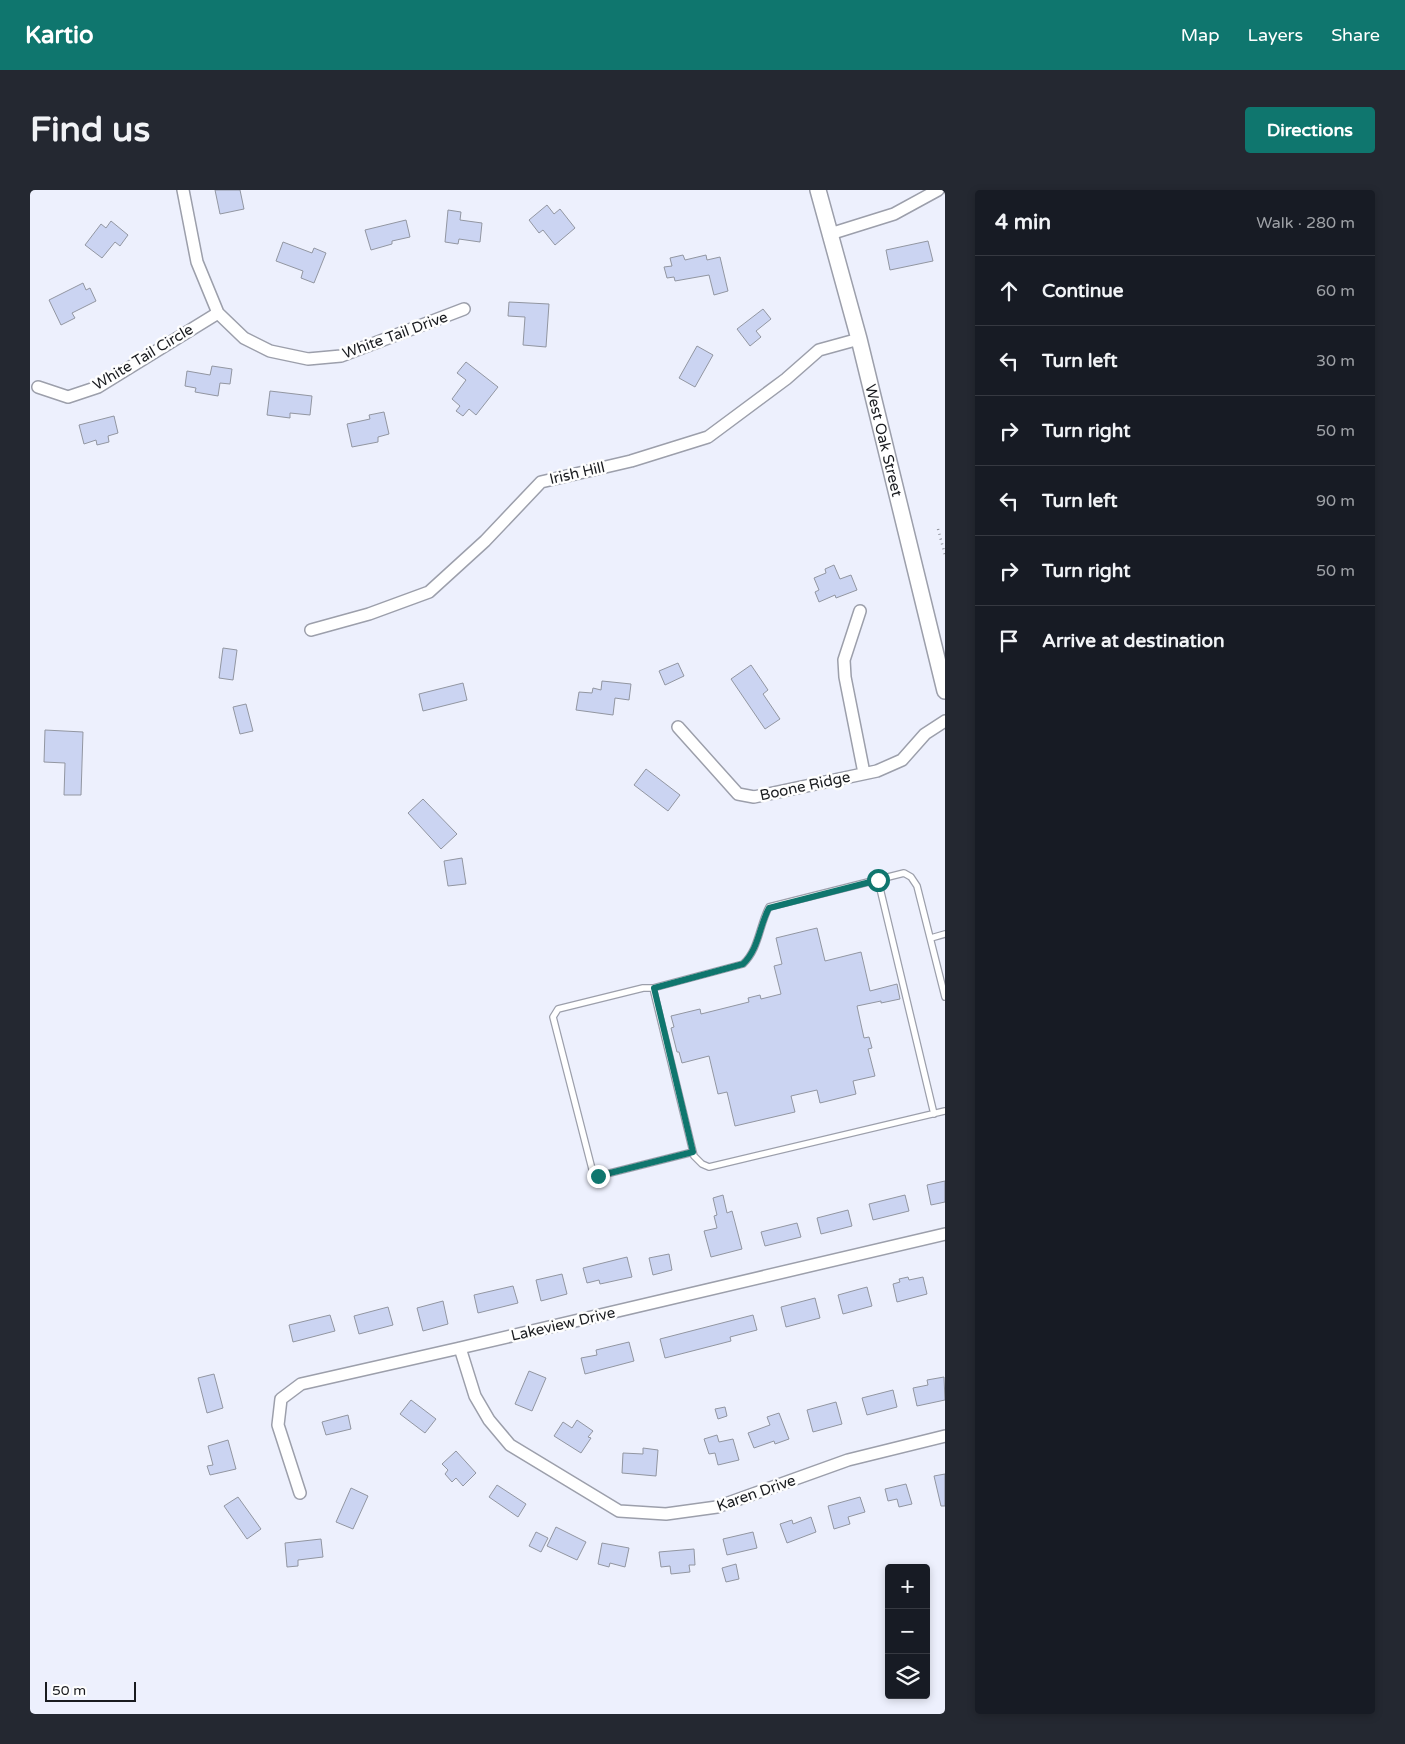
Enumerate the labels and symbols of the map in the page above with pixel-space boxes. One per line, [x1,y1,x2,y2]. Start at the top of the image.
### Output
street label: White Tail Drive [340,308,450,362]
street label: White Tail Circle [90,320,196,394]
street label: West Oak Street [861,382,906,499]
street label: Irish Hill [548,458,606,488]
street label: Boone Ridge [758,768,852,804]
route start [867,869,890,892]
route end [587,1165,610,1188]
street label: Lakeview Drive [509,1303,617,1345]
street label: Karen Drive [714,1471,798,1515]
scale bar [45,1679,136,1702]

